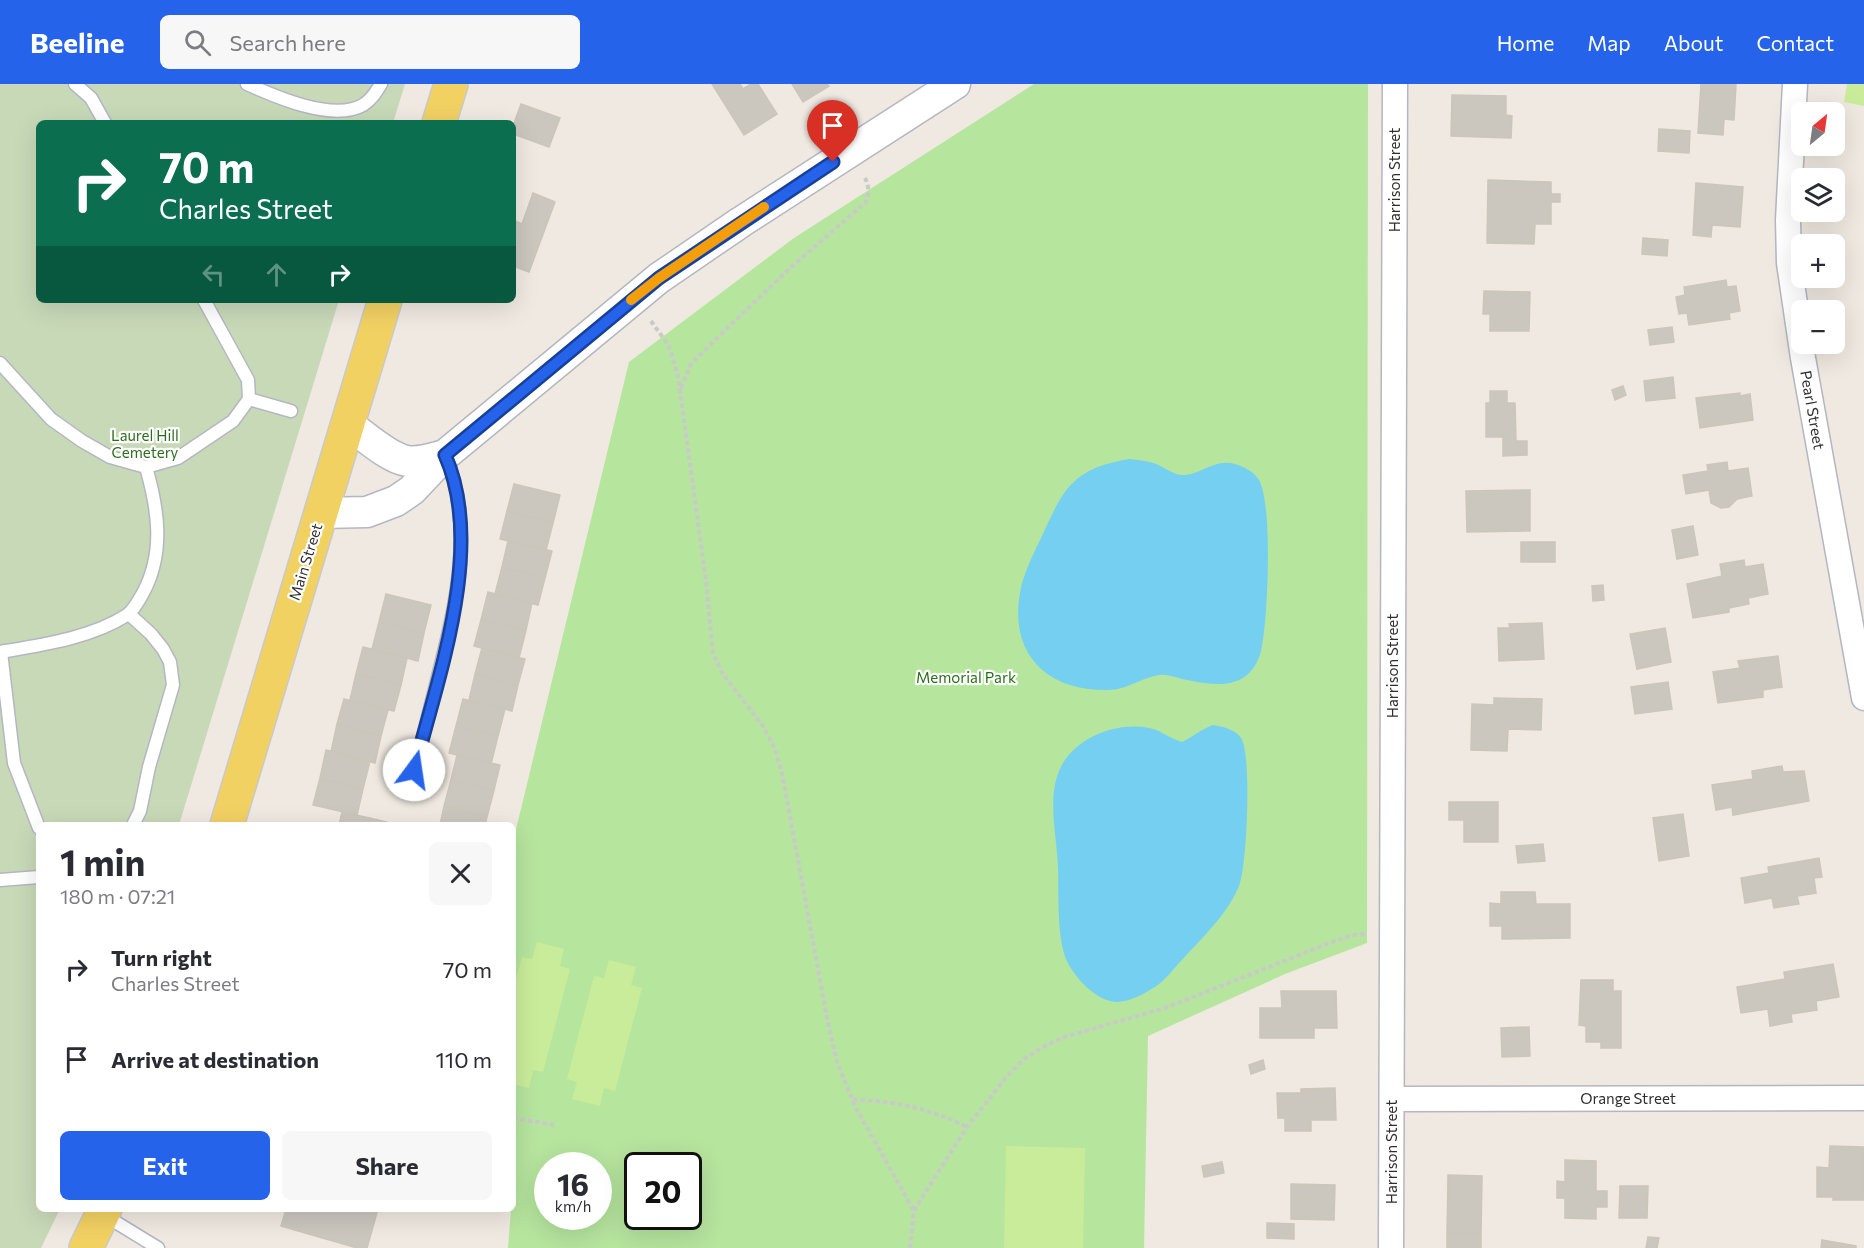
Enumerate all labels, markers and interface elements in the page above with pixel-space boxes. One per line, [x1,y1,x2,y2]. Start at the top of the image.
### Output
search box [160,15,580,69]
text: Beeline [30,25,124,59]
icon: search [181,26,214,59]
text: Search here [229,29,346,56]
text: Home [1497,30,1554,55]
text: Map [1587,30,1631,55]
text: About [1664,30,1723,55]
text: Contact [1756,30,1834,55]
pin [807,100,858,162]
north arrow [1791,102,1845,156]
map controls [1791,102,1845,354]
icon: arrive [816,109,849,142]
street label: Harrison Street [1385,128,1403,232]
text: 70 m [159,140,254,192]
icon: right [60,144,138,222]
button: layers [1791,168,1845,222]
text: Charles Street [159,192,333,225]
button: + [1791,234,1845,288]
icon: left [197,258,230,291]
icon: ahead [260,258,293,291]
icon: right [323,258,356,291]
button: − [1791,300,1845,354]
street label: Pearl Street [1797,369,1829,451]
park label: Laurel Hill Cemetery [111,426,179,461]
street label: Main Street [285,521,325,602]
street label: Harrison Street [1383,614,1401,718]
park label: Memorial Park [916,668,1016,686]
position arrow [382,738,446,802]
text: 1 min [60,839,145,883]
button: close [429,842,492,905]
text: 180 m · 07:21 [60,884,175,908]
text: Turn right [111,944,212,971]
icon: right [60,953,93,986]
text: 70 m [443,956,492,983]
text: Charles Street [111,971,240,995]
icon: arrive [60,1043,93,1076]
text: Arrive at destination [111,1046,319,1073]
text: 110 m [435,1046,492,1073]
street label: Orange Street [1580,1089,1676,1107]
street label: Harrison Street [1382,1100,1400,1204]
button: Exit [60,1131,270,1200]
button: Share [282,1131,492,1200]
speed limit sign: 20 [624,1152,702,1230]
text: 16 [557,1165,589,1202]
text: km/h [555,1197,591,1215]

